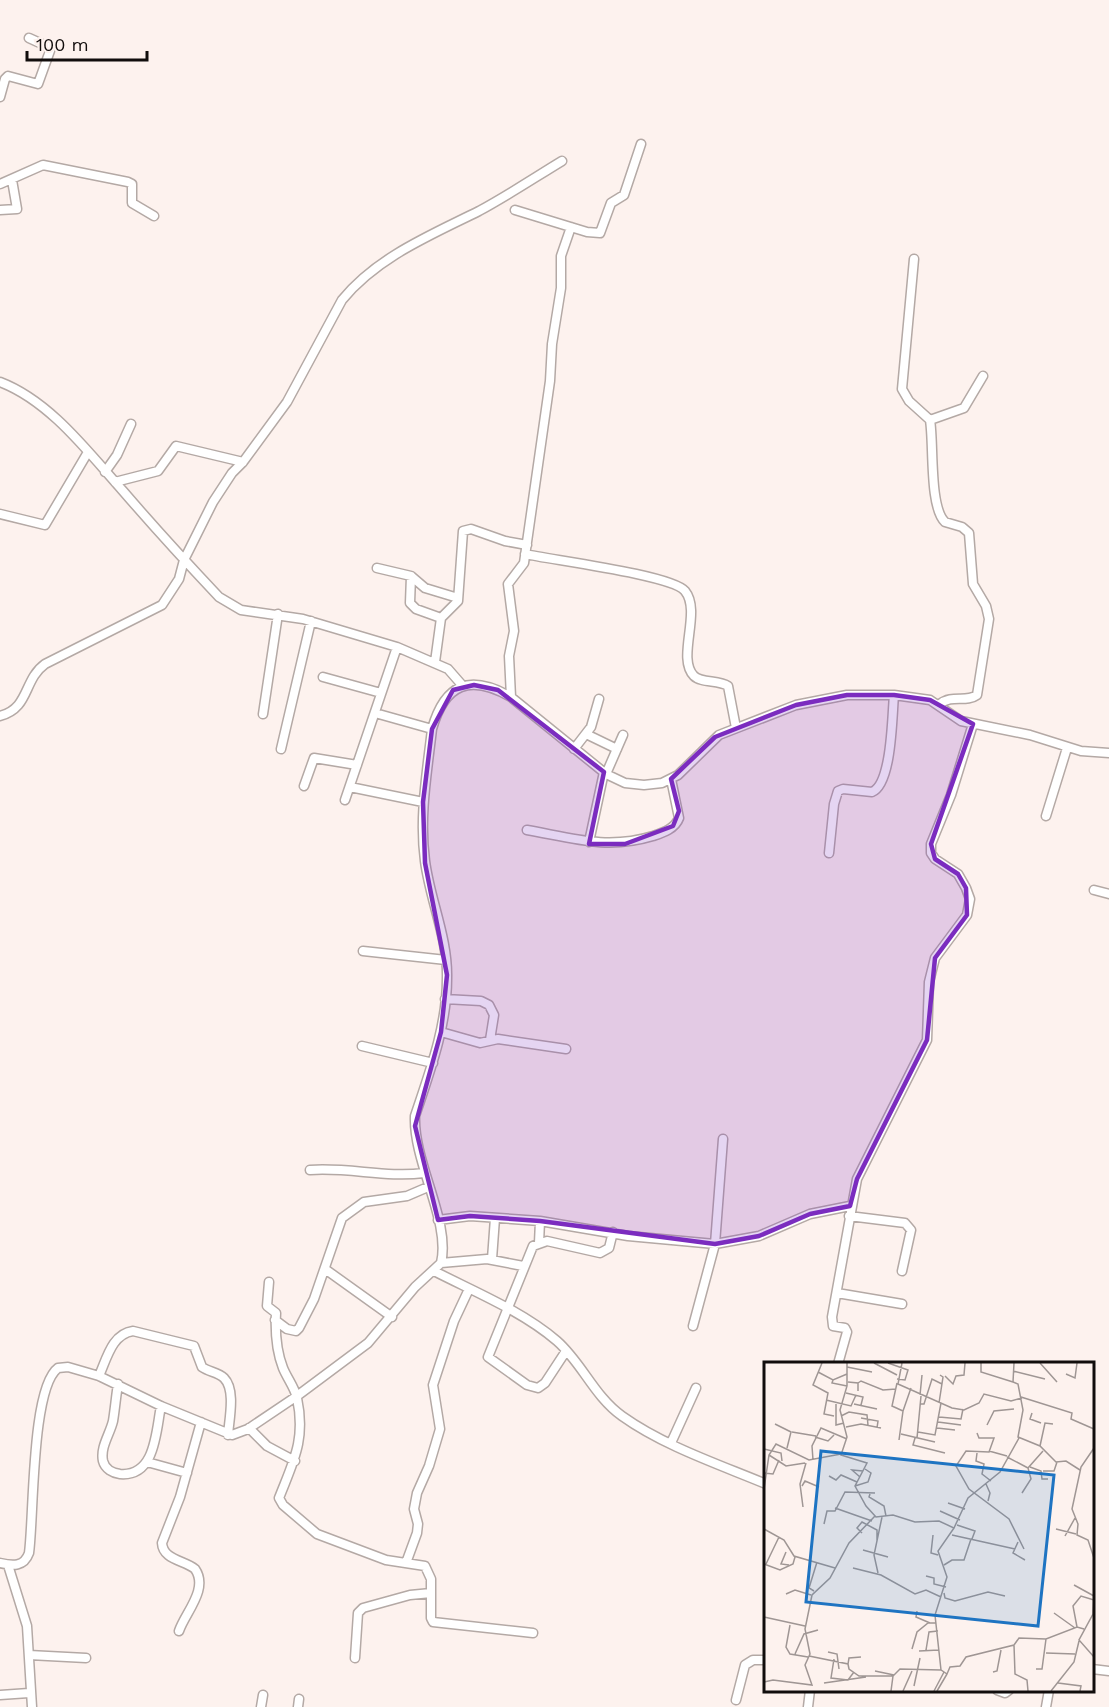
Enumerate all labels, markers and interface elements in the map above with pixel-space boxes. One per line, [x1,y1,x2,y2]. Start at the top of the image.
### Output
scale bar [27,24,147,62]
text: 100 m [36,34,89,55]
inset map [764,1362,1094,1692]

